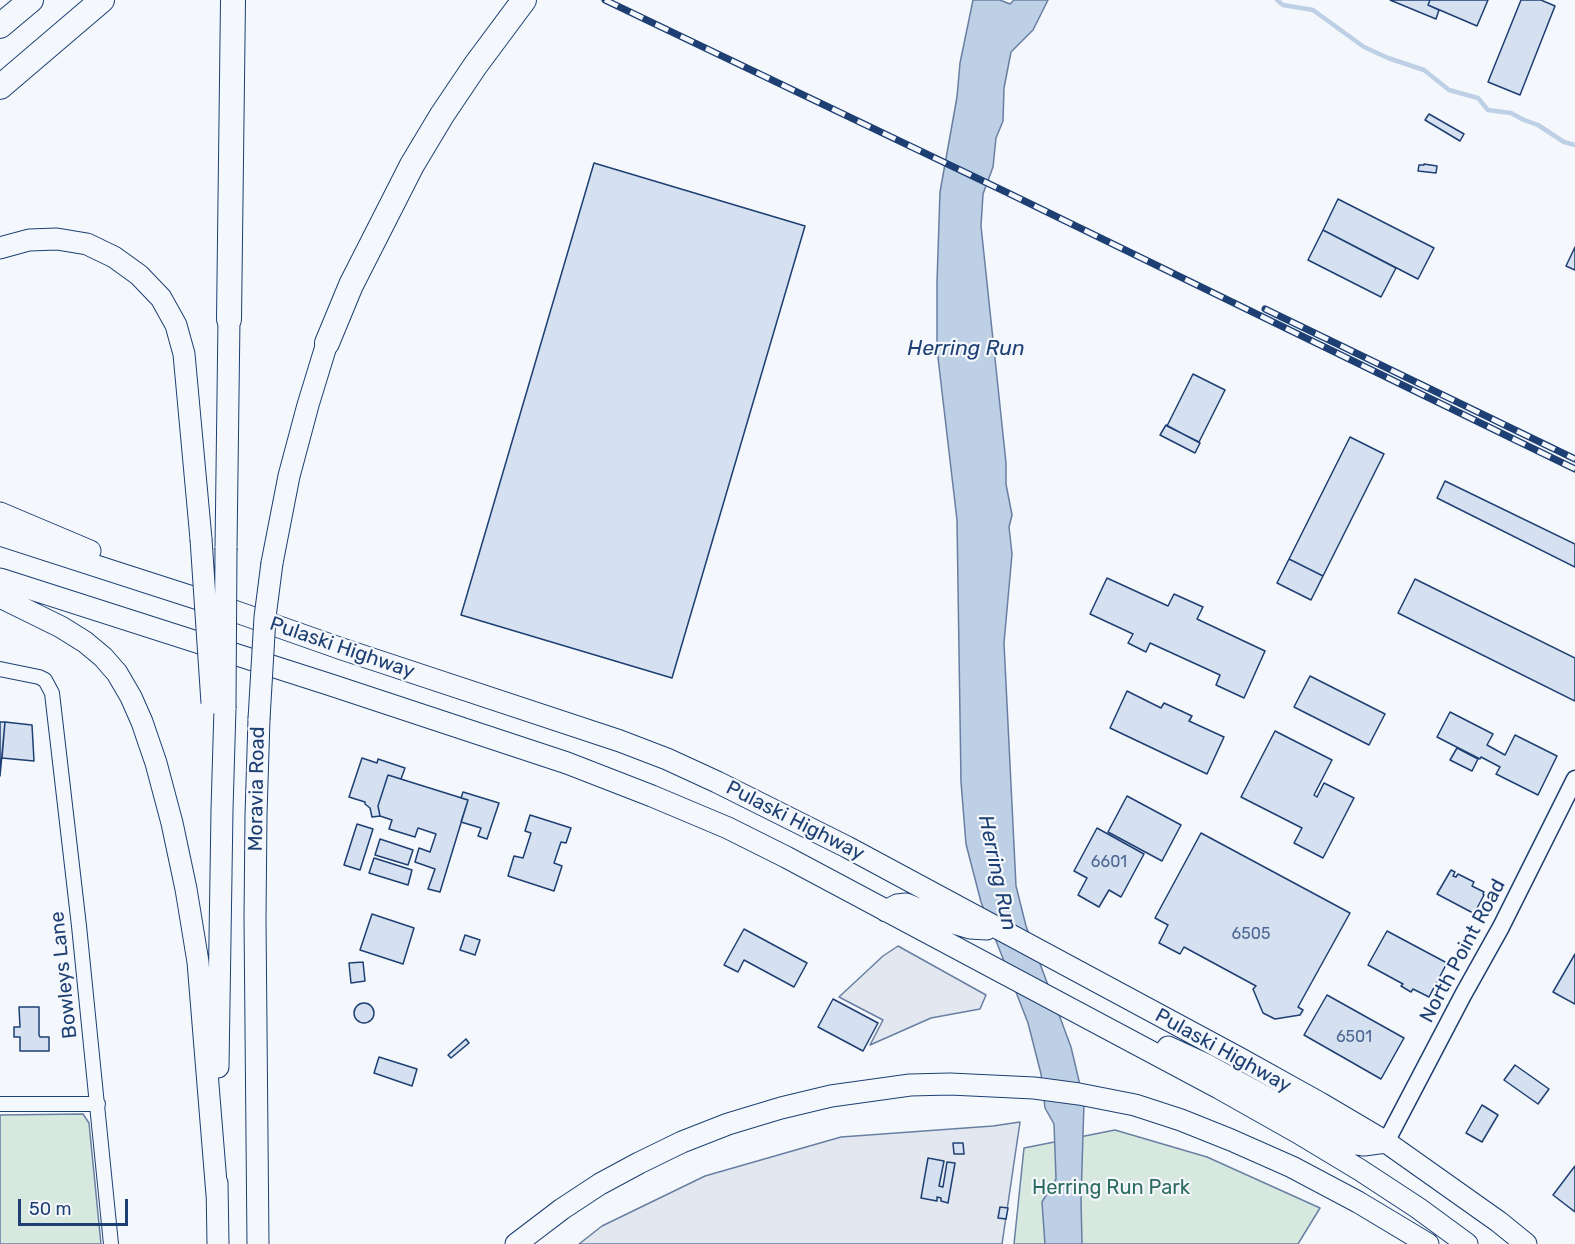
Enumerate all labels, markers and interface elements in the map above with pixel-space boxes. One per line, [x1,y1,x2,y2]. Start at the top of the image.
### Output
water label: Herring Run [907,336,1025,362]
street label: Pulaski Highway [266,612,418,684]
street label: Moravia Road [244,726,270,852]
street label: Pulaski Highway [722,776,868,866]
water label: Herring Run [972,813,1022,933]
house number: 6601 [1091,852,1127,872]
street label: North Point Road [1415,875,1511,1027]
street label: Bowleys Lane [45,910,83,1040]
house number: 6505 [1232,924,1270,944]
street label: Pulaski Highway [1151,1004,1295,1098]
house number: 6501 [1336,1027,1372,1047]
park label: Herring Run Park [1032,1176,1190,1200]
scale bar [21,1187,130,1225]
text: 50 m [29,1198,72,1220]

